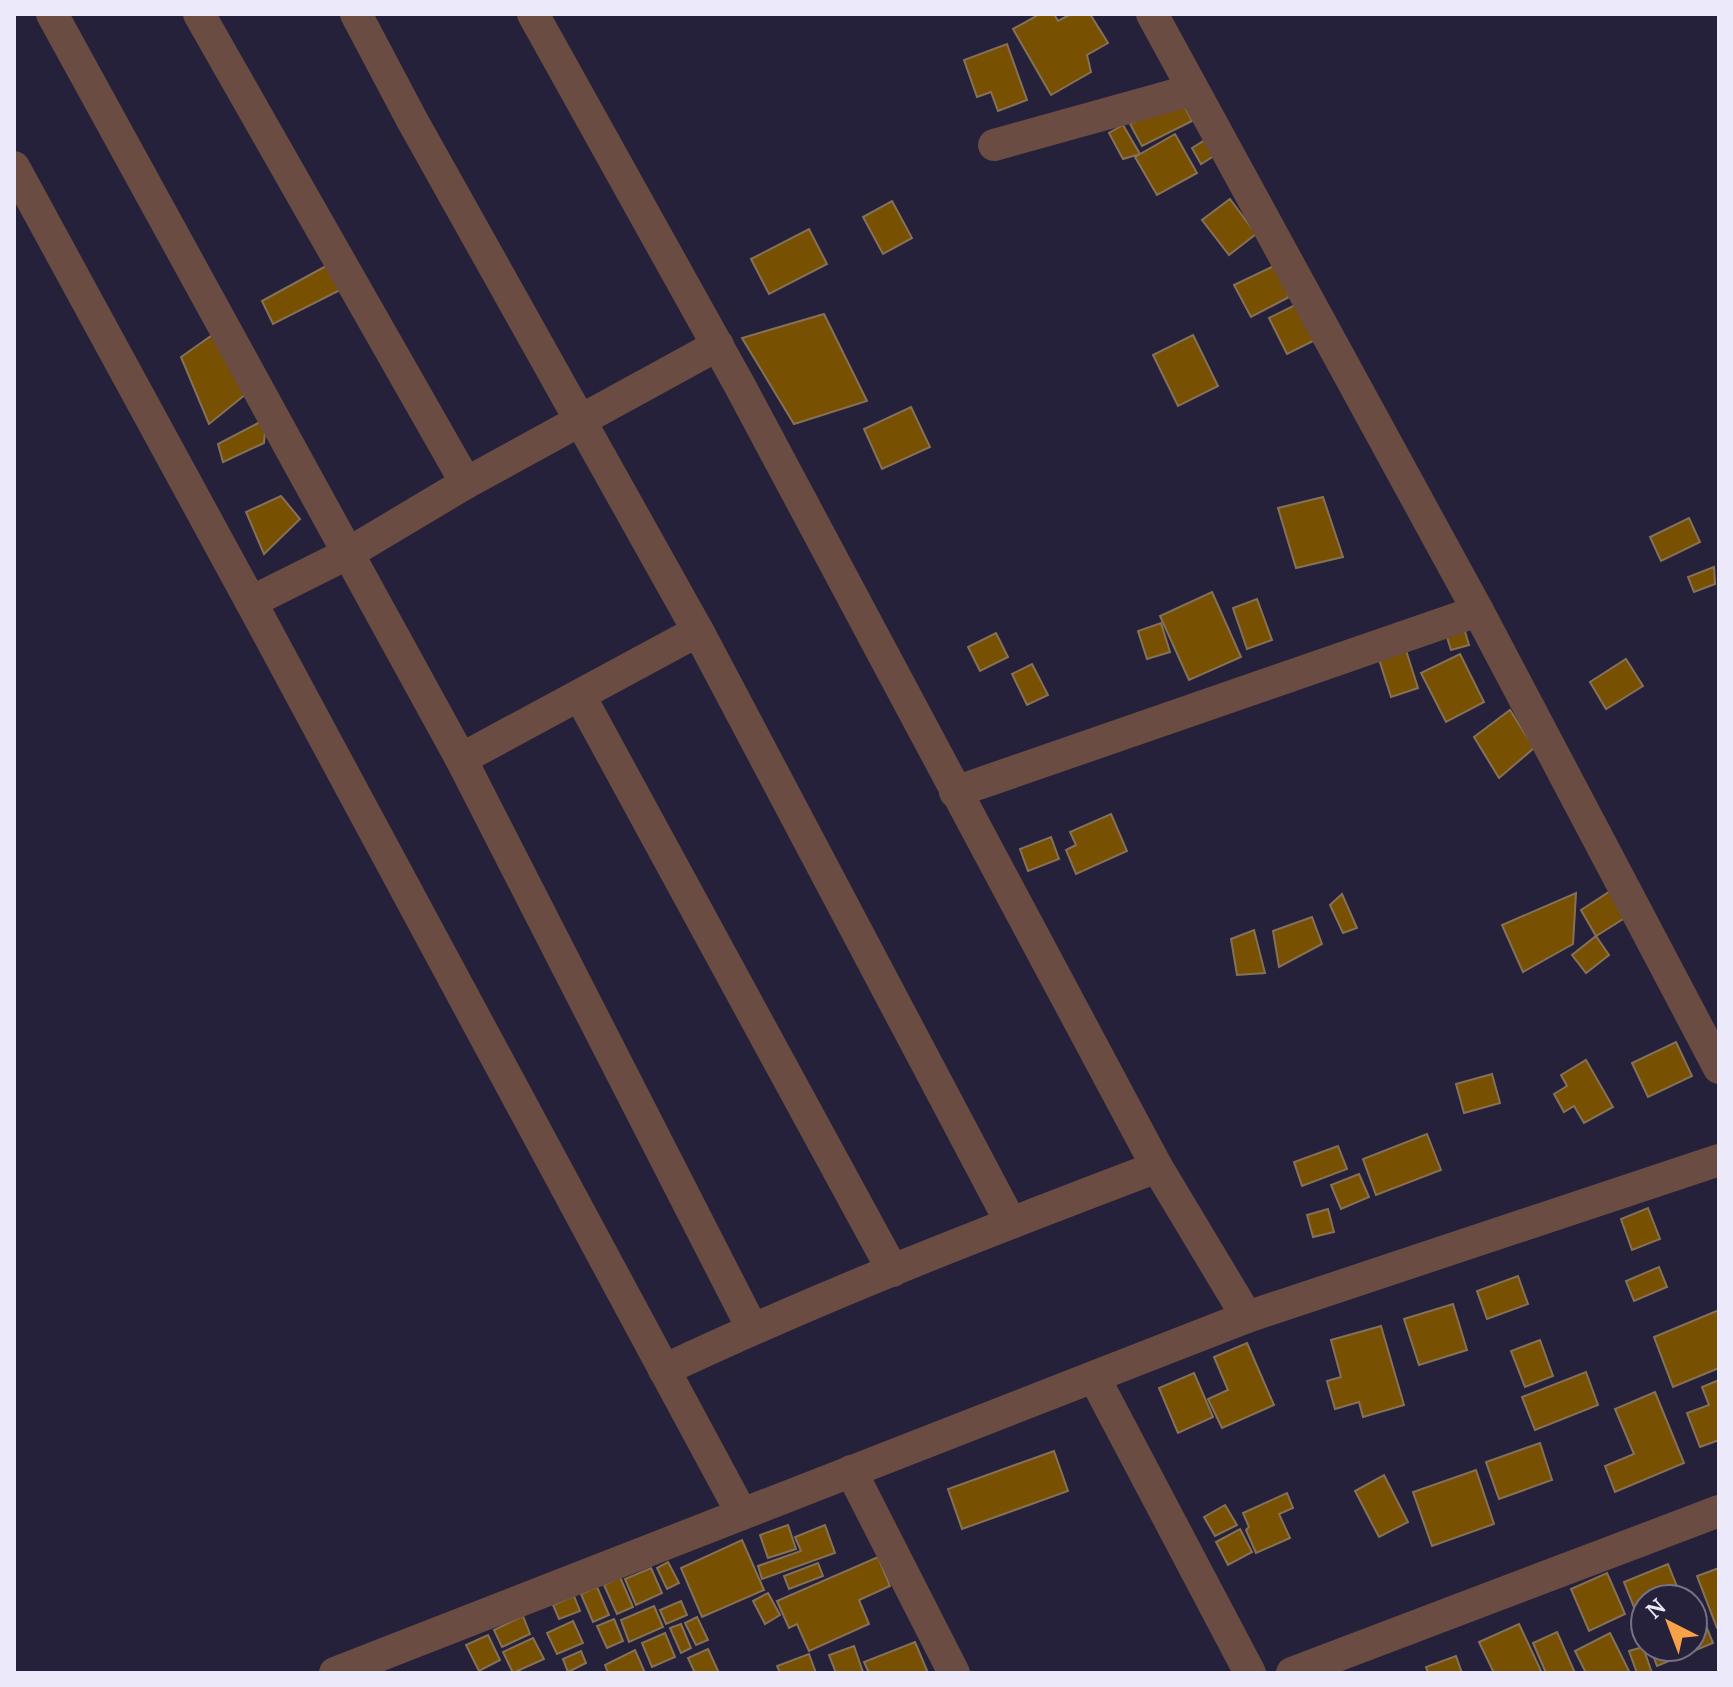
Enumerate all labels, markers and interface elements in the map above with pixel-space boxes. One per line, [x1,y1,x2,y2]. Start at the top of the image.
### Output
north arrow [1629,1583,1709,1663]
text: N [1639,1591,1671,1624]

